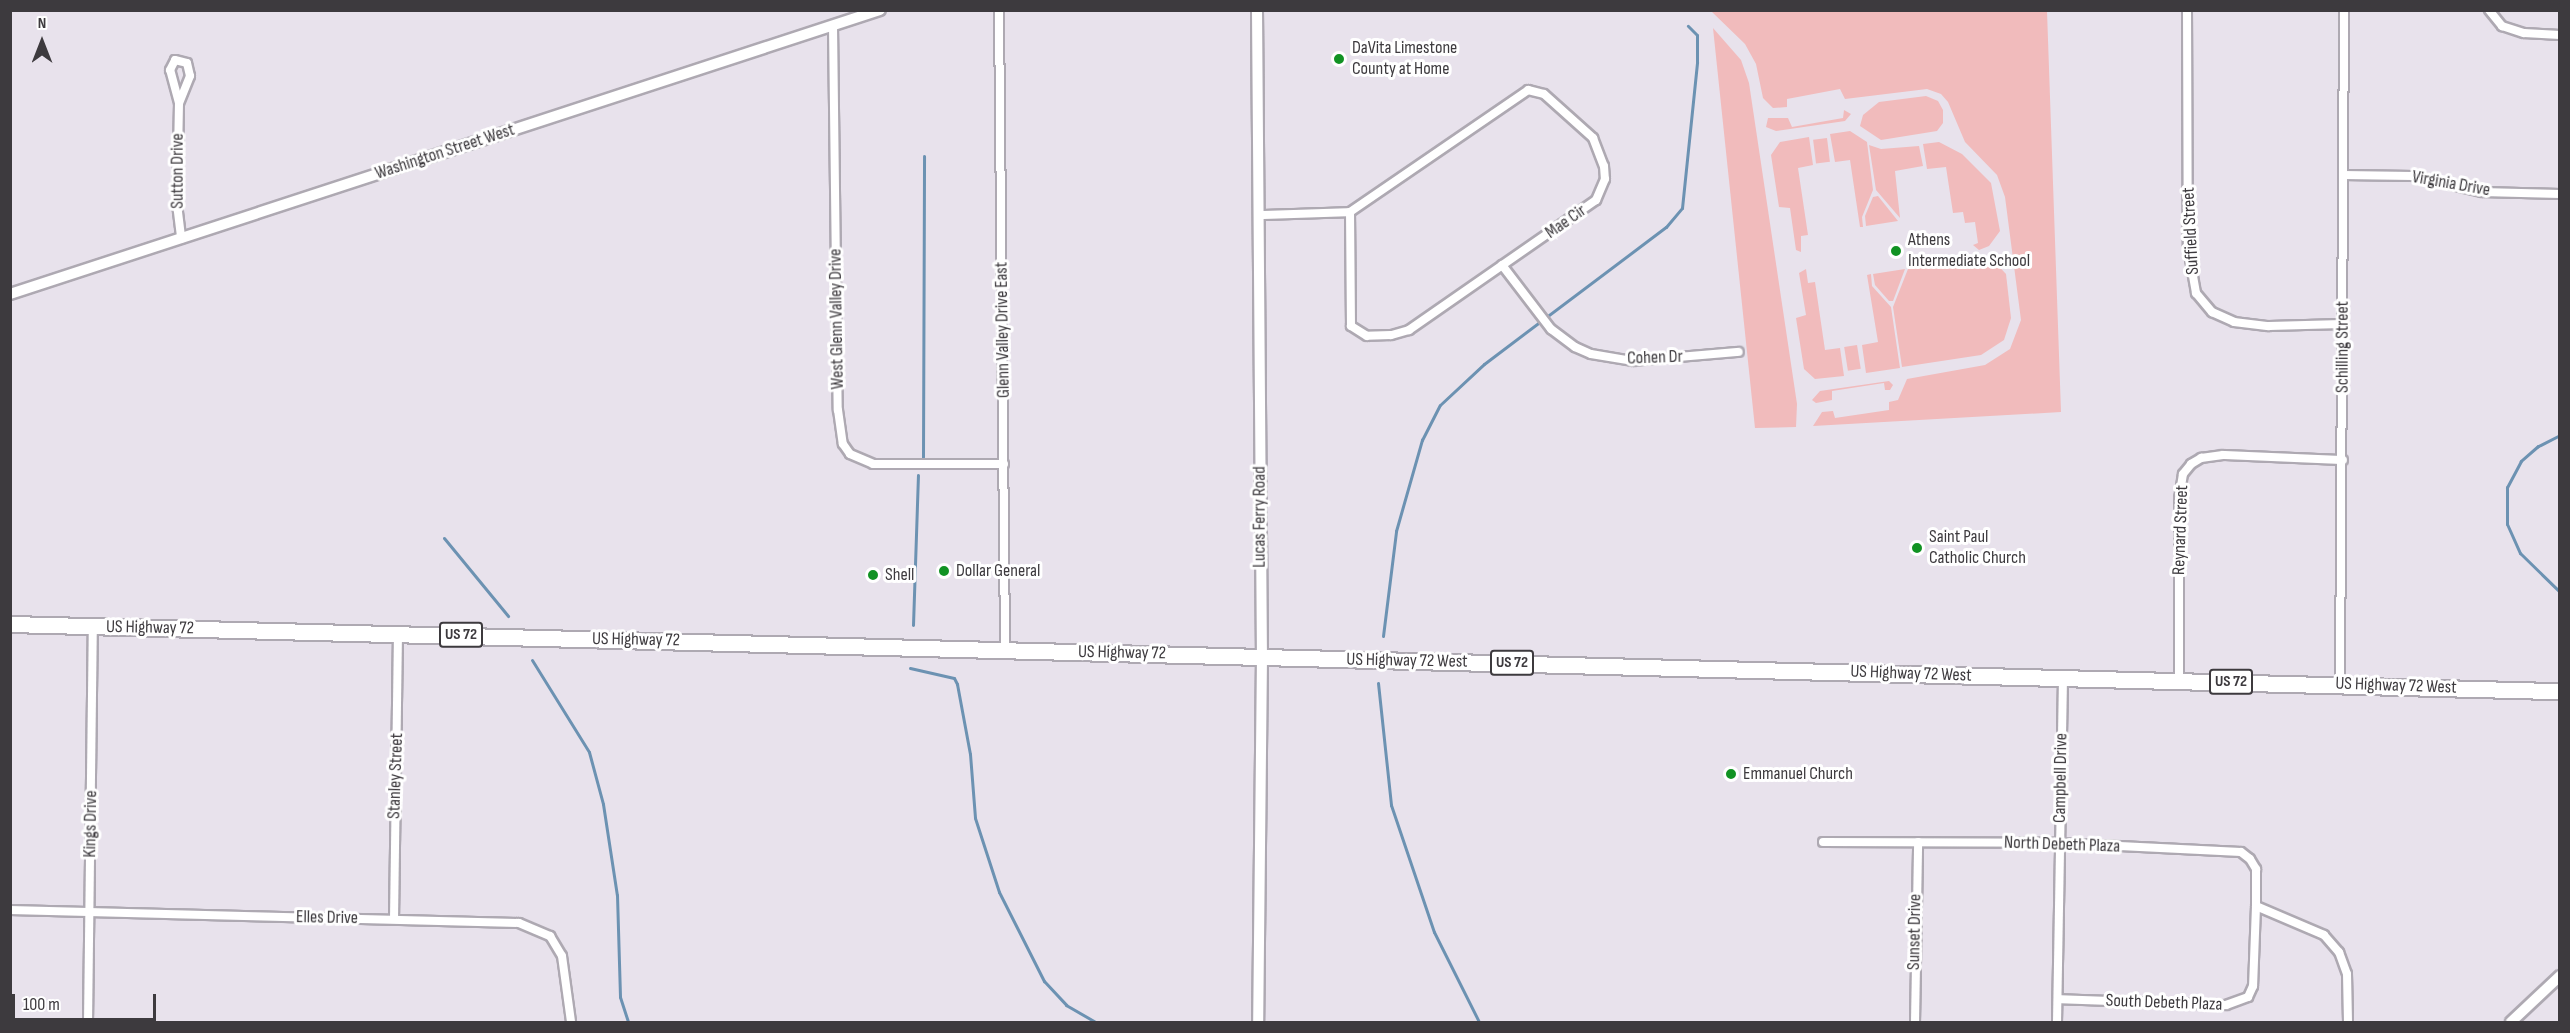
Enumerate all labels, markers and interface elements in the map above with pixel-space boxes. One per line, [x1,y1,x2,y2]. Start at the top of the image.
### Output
north arrow [12,12,72,72]
text: N [38,14,46,33]
place label: DaVita Limestone County at Home [1352,38,1457,80]
marker: DaVita Limestone County at Home [1330,50,1348,68]
street label: Washington Street West [373,119,517,185]
street label: Sutton Drive [167,133,189,209]
street label: Virginia Drive [2410,167,2492,201]
street label: Suffield Street [2178,187,2204,275]
street label: Mae Cir [1541,200,1591,244]
place label: Athens Intermediate School [1908,230,2030,272]
marker: Athens Intermediate School [1889,244,1903,258]
street label: West Glenn Valley Drive [825,248,849,390]
street label: Glenn Valley Drive East [991,262,1015,398]
street label: Schilling Street [2332,301,2354,393]
street label: Cohen Dr [1627,346,1683,370]
street label: Lucas Ferry Road [1249,466,1271,568]
street label: Reynard Street [2169,485,2193,575]
place label: Saint Paul Catholic Church [1929,527,2026,570]
marker: Saint Paul Catholic Church [1910,541,1924,555]
place label: Dollar General [956,560,1040,582]
place label: Shell [885,564,914,586]
marker: Dollar General [937,564,951,578]
marker: Shell [866,568,880,582]
street label: US Highway 72 [106,616,194,640]
road number: US 72 [438,622,484,648]
street label: US Highway 72 [592,628,680,652]
street label: US Highway 72 [1078,641,1166,665]
street label: US Highway 72 West [1346,649,1468,673]
road number: US 72 [1490,650,1534,676]
street label: US Highway 72 West [1850,661,1972,687]
road number: US 72 [2208,669,2254,695]
street label: US Highway 72 West [2335,673,2457,699]
street label: Stanley Street [384,733,408,819]
street label: Campbell Drive [2049,733,2073,823]
place label: Emmanuel Church [1743,763,1853,785]
marker: Emmanuel Church [1724,767,1738,781]
street label: Kings Drive [80,790,102,858]
street label: North Debeth Plaza [2004,832,2120,858]
street label: Sunset Drive [1904,894,1926,970]
street label: Elles Drive [296,907,358,929]
scale bar [15,982,159,1020]
street label: South Debeth Plaza [2105,990,2223,1016]
text: 100 m [23,994,60,1015]

